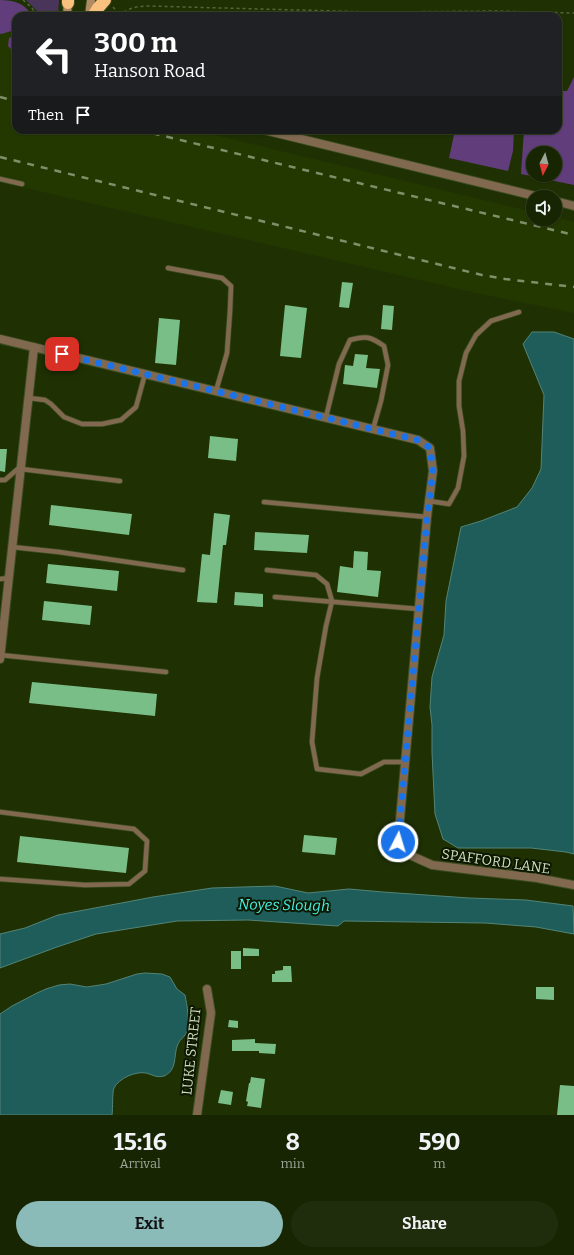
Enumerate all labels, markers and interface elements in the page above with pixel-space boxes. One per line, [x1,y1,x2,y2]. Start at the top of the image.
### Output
text: 300 m [94,26,177,59]
icon: left [28,28,80,80]
text: Hanson Road [94,60,206,82]
icon: arrive [72,104,94,126]
text: Then [28,106,64,124]
north arrow [526,146,562,182]
map controls [526,146,562,226]
button: sound [526,190,562,226]
pin [45,337,79,371]
icon: arrive [51,343,73,365]
position arrow [377,821,419,863]
street label: SPAFFORD LANE [440,845,551,878]
water label: Noyes Slough [238,895,330,915]
street label: LUKE STREET [178,1006,205,1096]
text: 15:16 [113,1128,167,1156]
text: 8 [285,1128,300,1156]
text: 590 [418,1128,461,1156]
text: Arrival [120,1156,161,1171]
text: min [280,1156,305,1171]
text: m [433,1156,446,1171]
button: Exit [16,1201,283,1247]
button: Share [291,1201,558,1247]

